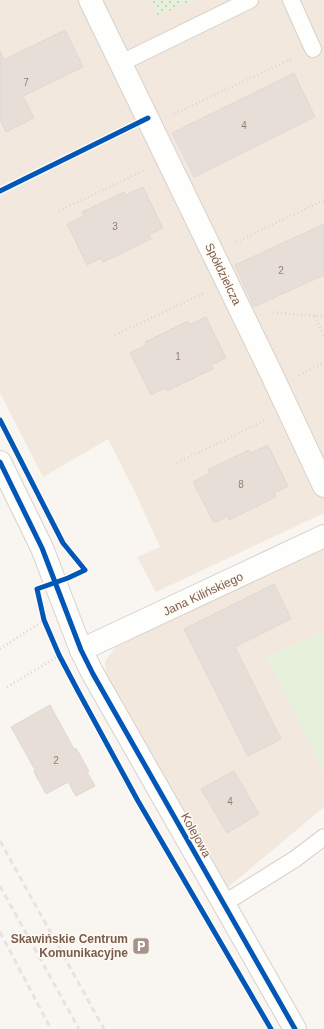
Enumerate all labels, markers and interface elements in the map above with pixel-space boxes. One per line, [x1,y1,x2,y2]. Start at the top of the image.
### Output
house number: 7 [23,77,29,88]
house number: 4 [241,120,247,131]
house number: 3 [112,221,118,232]
street label: Spółdzielcza [202,241,244,308]
house number: 2 [278,265,284,276]
house number: 1 [175,351,181,362]
house number: 8 [238,479,244,490]
street label: Jana Kilińskiego [161,569,246,619]
house number: 2 [53,755,59,766]
house number: 4 [227,796,233,807]
street label: Kolejowa [178,810,214,860]
place label: Skawińskie Centrum Komunikacyjne [11,932,128,960]
parking icon: Skawińskie Centrum Komunikacyjne [131,936,151,956]

